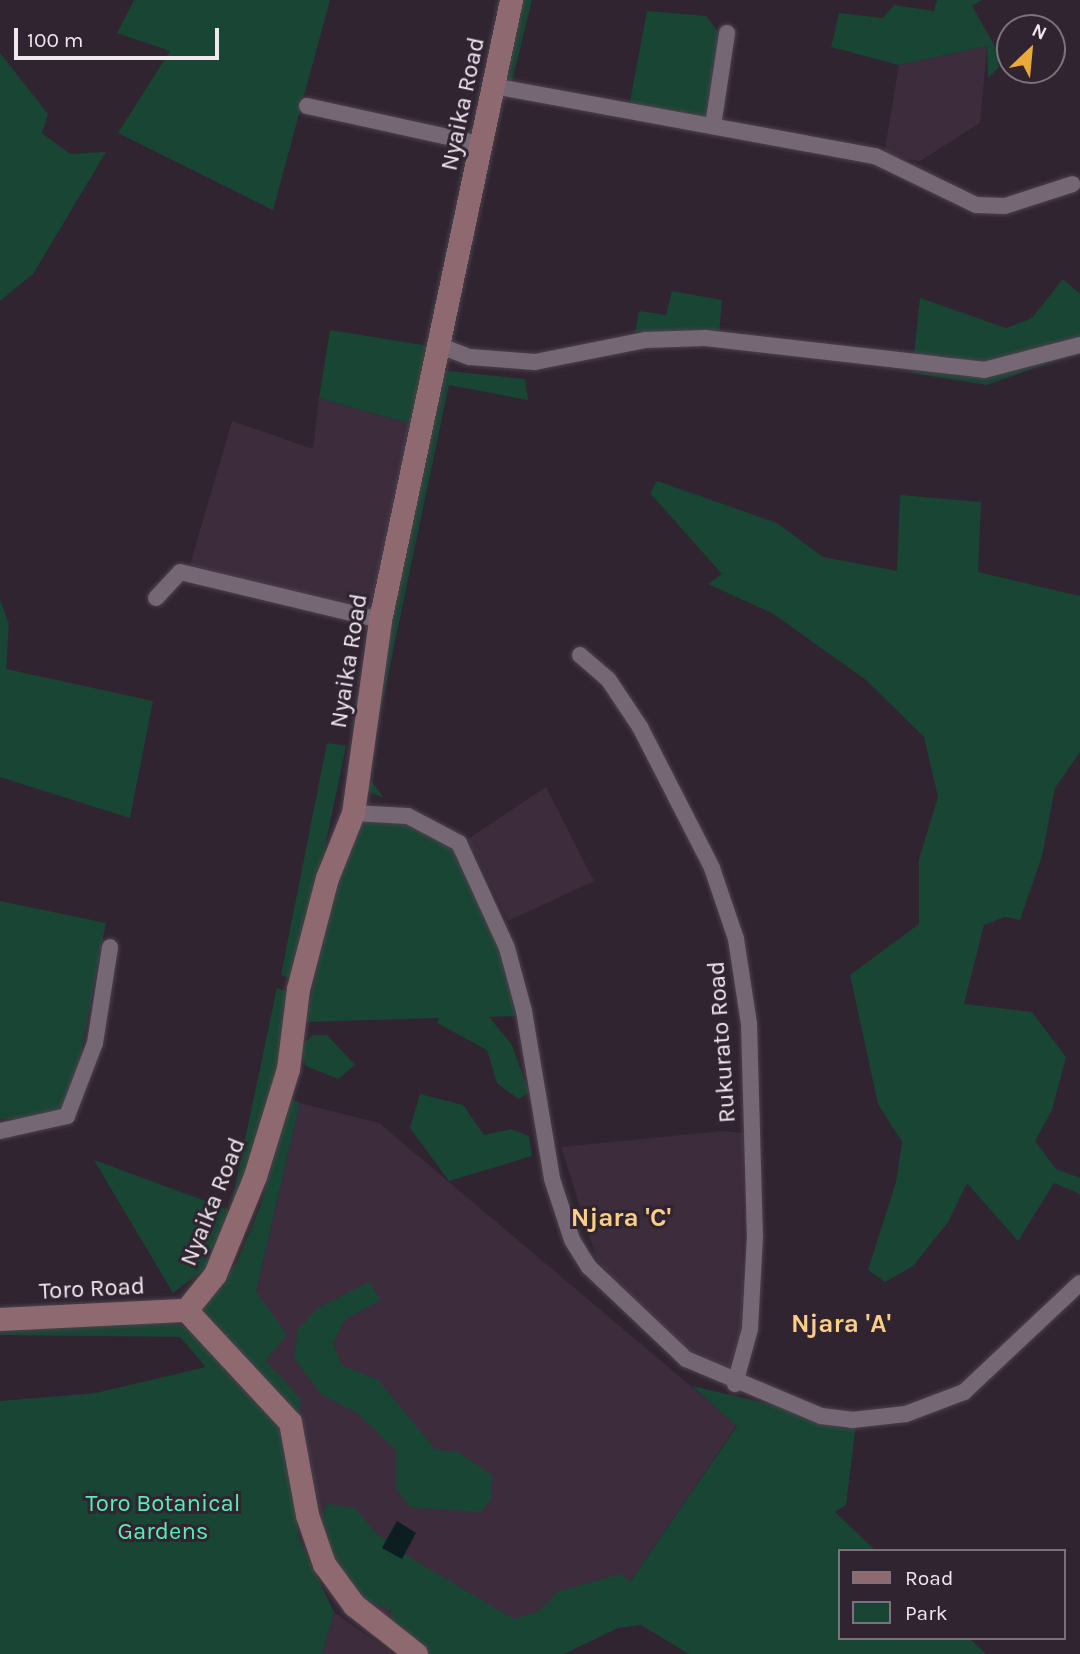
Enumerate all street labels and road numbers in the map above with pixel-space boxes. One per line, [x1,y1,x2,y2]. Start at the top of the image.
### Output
street label: Nyaika Road [435,35,491,173]
street label: Nyaika Road [324,592,374,730]
street label: Rukurato Road [702,960,742,1124]
street label: Nyaika Road [174,1134,252,1270]
street label: Toro Road [38,1272,146,1306]

